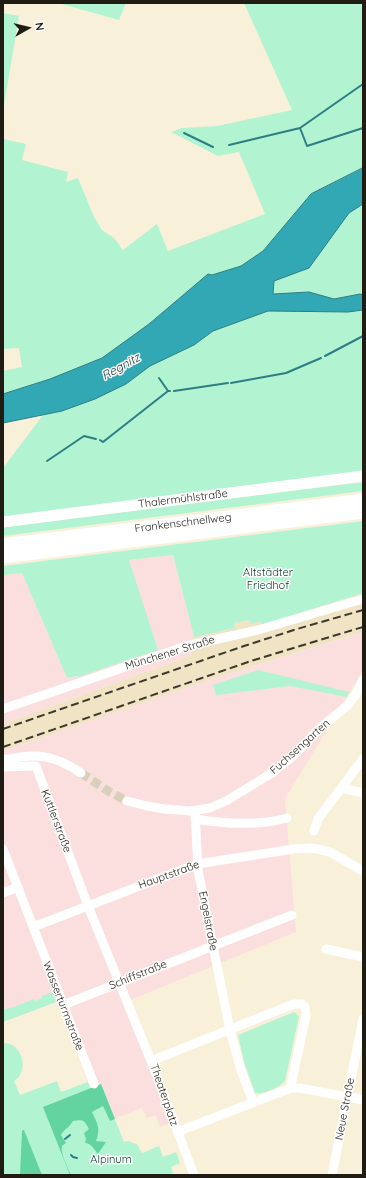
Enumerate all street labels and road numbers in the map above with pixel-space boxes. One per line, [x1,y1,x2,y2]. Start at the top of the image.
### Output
street label: Thalermühlstraße [138,487,228,511]
street label: Frankenschnellweg [134,511,232,535]
street label: Münchener Straße [123,633,217,673]
street label: Fuchsengarten [267,717,333,777]
street label: Kuttlerstraße [38,788,74,854]
street label: Hauptstraße [137,858,201,892]
street label: Engelstraße [196,890,220,952]
street label: Schiffstraße [107,957,169,993]
street label: Wasserturmstraße [40,959,86,1053]
street label: Theaterplatz [147,1062,181,1128]
street label: Neue Straße [332,1077,358,1141]

